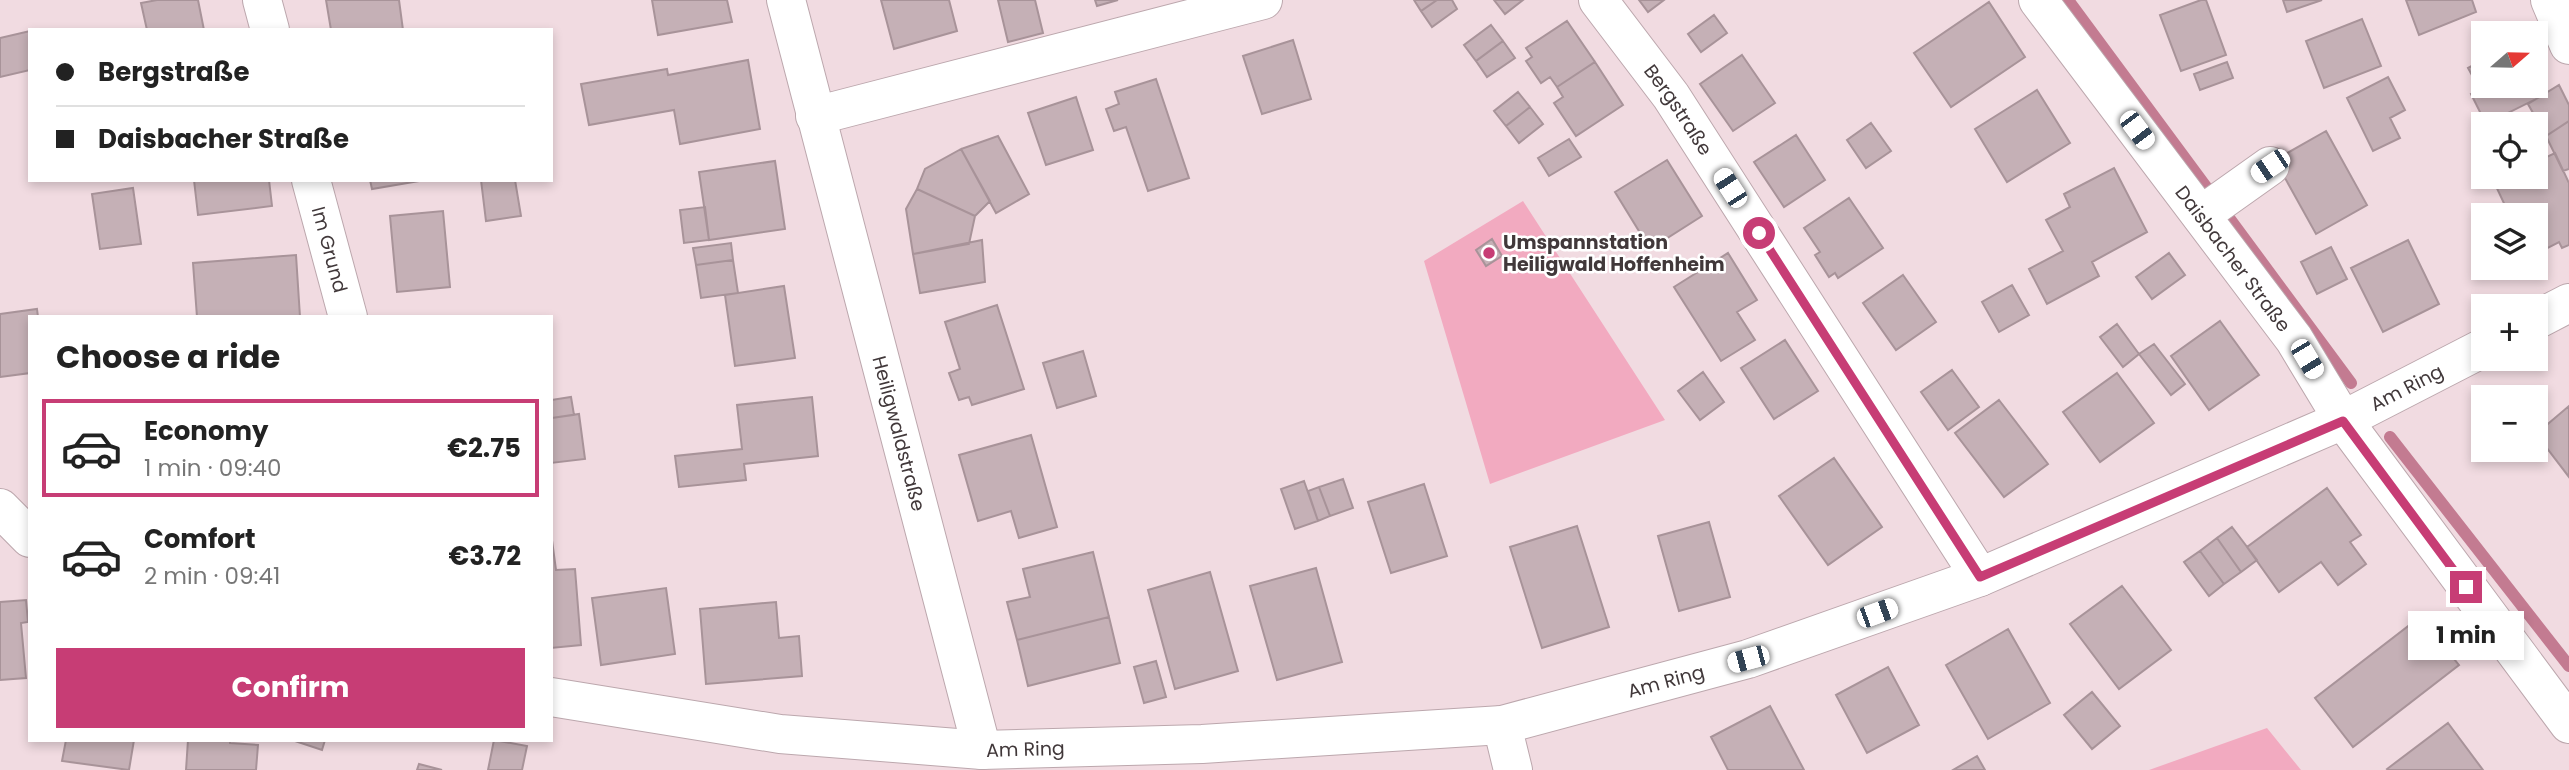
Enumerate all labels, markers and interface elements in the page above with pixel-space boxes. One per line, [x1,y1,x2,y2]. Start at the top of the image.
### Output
north arrow [2471,21,2548,98]
map controls [2471,21,2548,462]
text: Bergstraße [98,54,250,90]
street label: Bergstraße [1637,59,1719,161]
car [2116,107,2159,153]
button: locate [2471,112,2548,189]
text: Daisbacher Straße [98,121,349,157]
car [2247,146,2294,186]
car [1710,165,1751,211]
street label: Daisbacher Straße [2169,180,2297,338]
street label: Im Grund [305,203,354,296]
button: layers [2471,203,2548,280]
route start [1743,217,1775,249]
place label: Umspannstation Heiligwald Hoffenheim [1503,229,1725,278]
marker: Umspannstation Heiligwald Hoffenheim [1481,245,1497,261]
button: + [2471,294,2548,371]
text: Choose a ride [56,334,280,379]
car [2288,336,2327,382]
street label: Heiligwaldstraße [866,353,932,514]
street label: Am Ring [2366,358,2448,418]
button: − [2471,385,2548,462]
text: Economy [144,413,268,449]
icon: car [60,417,123,480]
text: €2.75 [447,430,521,466]
text: 1 min · 09:40 [144,452,281,484]
text: Comfort [144,521,256,557]
icon: car [60,525,123,588]
text: €3.72 [448,538,521,574]
text: 2 min · 09:41 [144,560,280,592]
route end [2450,571,2482,603]
car [1854,596,1901,630]
callout: 1 min [2408,612,2524,660]
text: 1 min [2436,619,2496,651]
car [1725,643,1772,675]
button: Confirm [56,648,525,728]
street label: Am Ring [1625,658,1708,705]
street label: Am Ring [986,735,1065,764]

